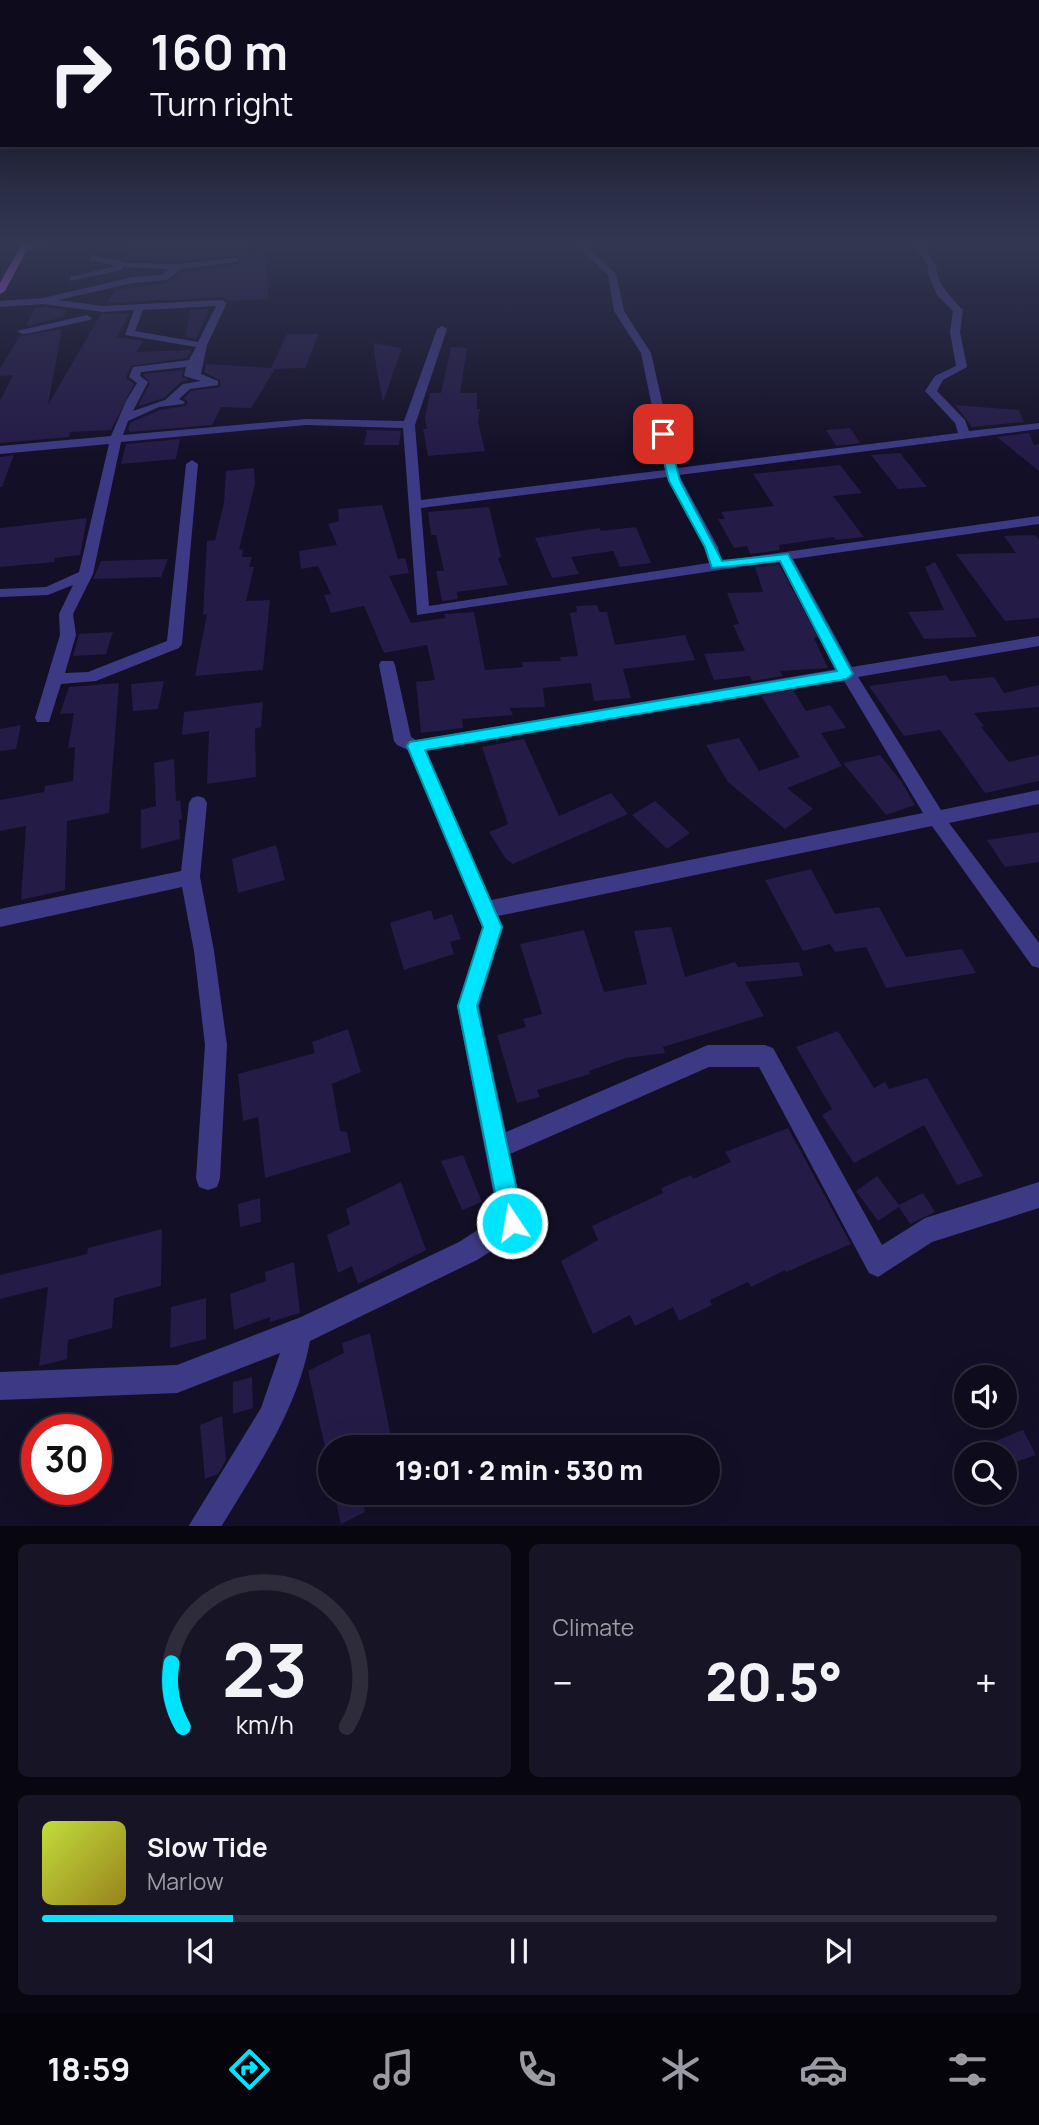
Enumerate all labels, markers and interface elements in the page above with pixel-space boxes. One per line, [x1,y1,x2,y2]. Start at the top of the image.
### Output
text: 160 m [150,18,288,85]
icon: right [35,28,126,119]
text: Turn right [150,82,293,126]
pin [633,404,693,464]
icon: arrive [644,415,682,453]
position arrow [475,1186,549,1260]
map controls [954,1365,1017,1505]
button: sound [954,1365,1017,1428]
speed limit sign: 30 [21,1414,112,1505]
button: search [954,1442,1017,1505]
text: 19:01 · 2 min · 530 m [395,1452,643,1488]
text: Climate [553,1611,634,1643]
text: 23 [221,1619,307,1719]
text: 20.5° [705,1646,843,1717]
text: − [553,1656,573,1708]
text: + [975,1656,997,1708]
text: km/h [235,1706,293,1741]
text: Slow Tide [147,1829,268,1865]
text: Marlow [147,1865,224,1897]
icon: previous [182,1932,220,1970]
icon: pause [500,1932,538,1970]
icon: next [819,1932,857,1970]
icon: directions [225,2045,274,2094]
icon: music [369,2045,418,2094]
icon: phone [512,2045,561,2094]
icon: climate [656,2045,705,2094]
icon: car [799,2045,848,2094]
icon: filters [943,2045,992,2094]
text: 18:59 [47,2047,130,2091]

